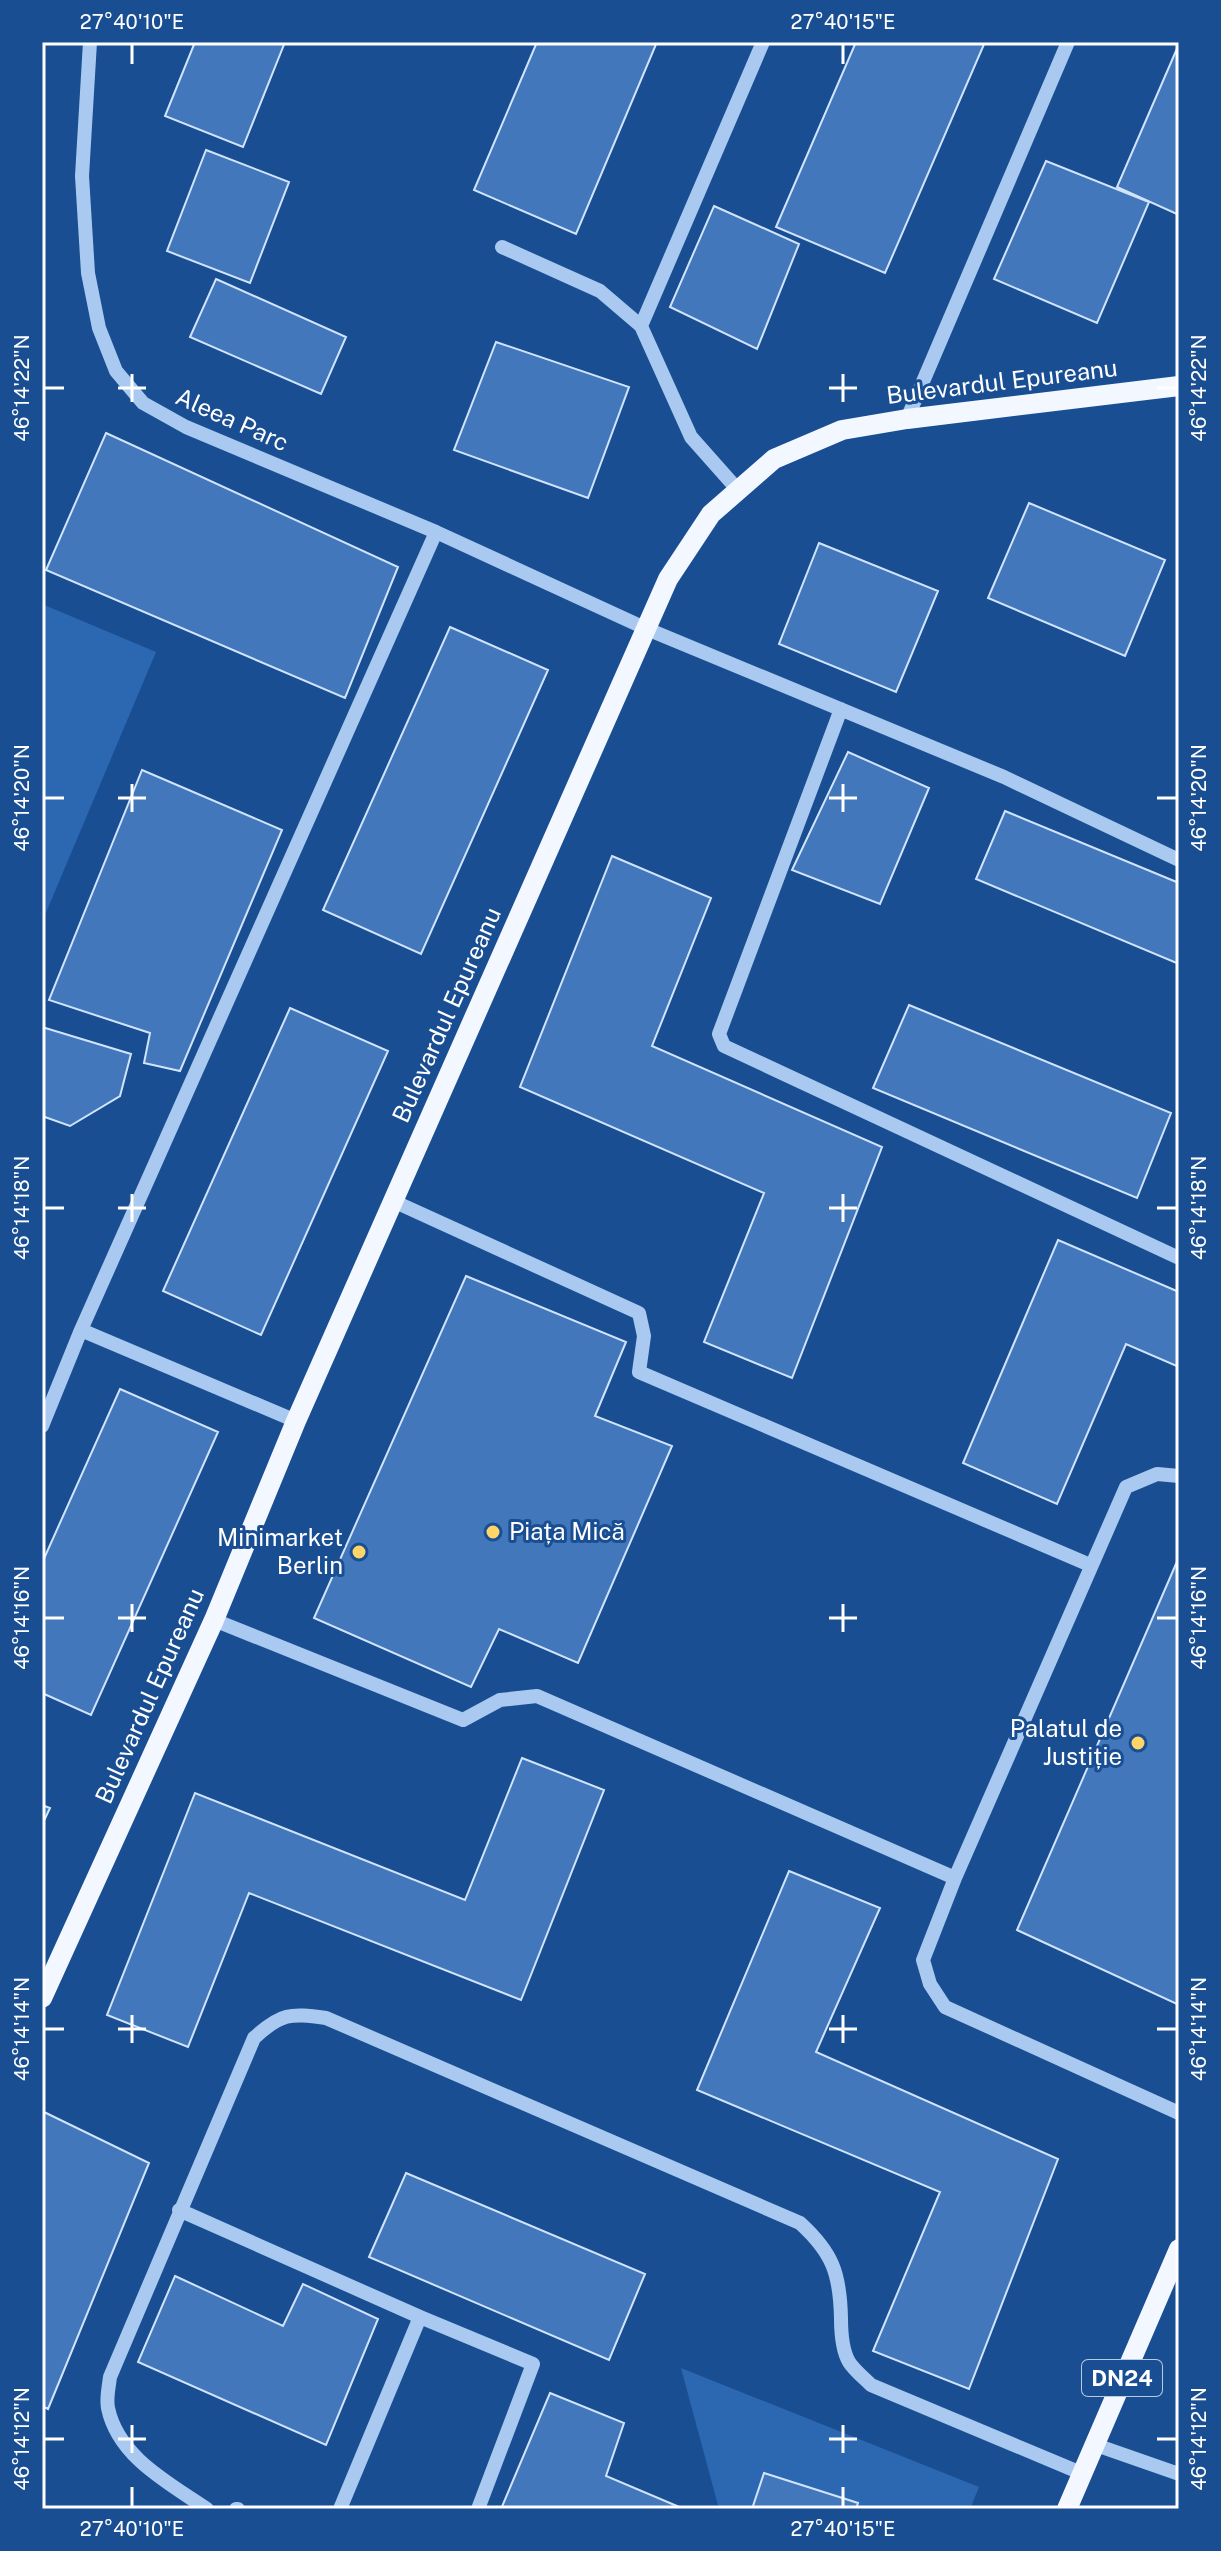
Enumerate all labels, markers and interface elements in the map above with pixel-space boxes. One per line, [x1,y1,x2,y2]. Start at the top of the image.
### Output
text: 27°40'10"E [80,10,184,34]
text: 27°40'15"E [791,10,895,34]
text: 46°14'22"N [10,334,34,442]
text: 46°14'22"N [1187,334,1211,442]
street label: Bulevardul Epureanu [885,353,1119,409]
street label: Aleea Parc [172,382,293,456]
text: 46°14'20"N [10,744,34,852]
text: 46°14'20"N [1187,744,1211,852]
street label: Bulevardul Epureanu [386,903,506,1127]
text: 46°14'18"N [10,1156,34,1260]
text: 46°14'18"N [1187,1156,1211,1260]
place label: Piața Mică [509,1517,625,1545]
place label: Minimarket Berlin [217,1523,343,1579]
marker: Piața Mică [484,1523,502,1541]
marker: Minimarket Berlin [350,1543,368,1561]
text: 46°14'16"N [10,1566,34,1670]
text: 46°14'16"N [1187,1566,1211,1670]
street label: Bulevardul Epureanu [89,1584,209,1808]
place label: Palatul de Justiție [1010,1714,1122,1770]
marker: Palatul de Justiție [1129,1734,1147,1752]
text: 46°14'14"N [10,1977,34,2081]
text: 46°14'14"N [1187,1977,1211,2081]
road number: DN24 [1082,2360,1162,2396]
text: 46°14'12"N [10,2387,34,2491]
text: 46°14'12"N [1187,2387,1211,2491]
text: 27°40'10"E [80,2517,184,2541]
text: 27°40'15"E [791,2517,895,2541]

